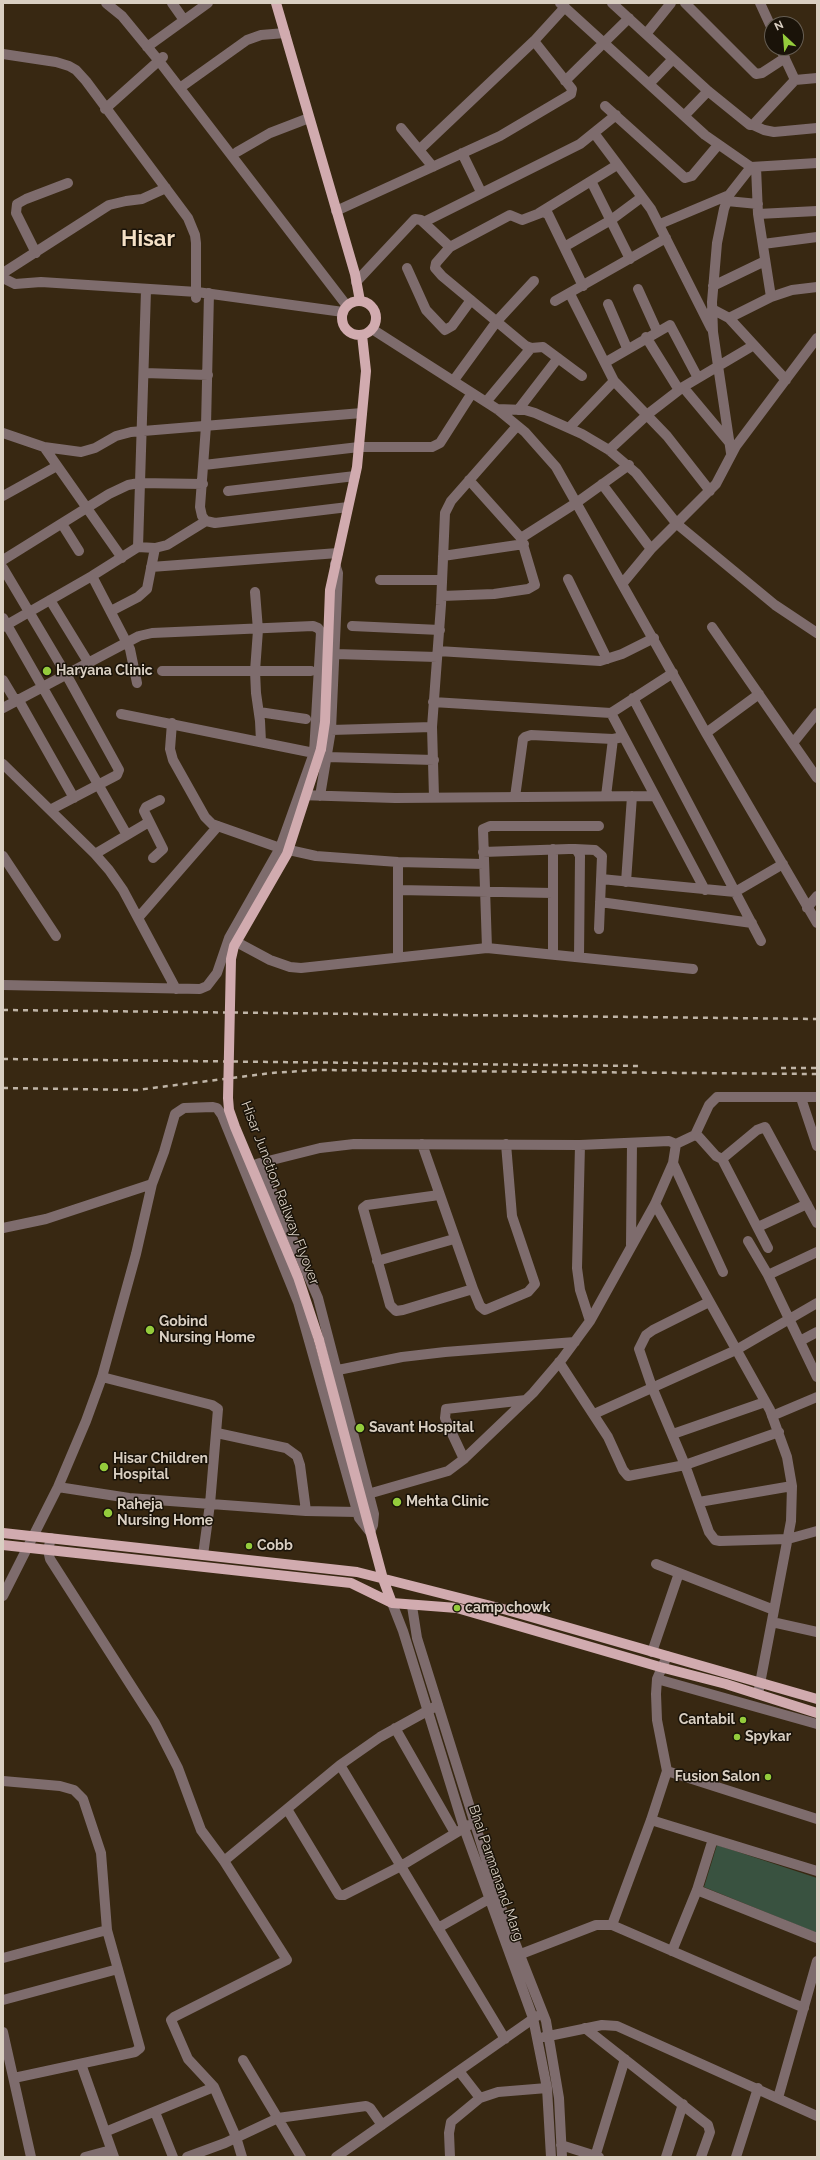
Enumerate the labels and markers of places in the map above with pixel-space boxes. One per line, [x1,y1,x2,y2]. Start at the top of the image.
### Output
place label: Haryana Clinic [56,663,153,679]
marker: Haryana Clinic [41,665,53,677]
place label: Gobind Nursing Home [159,1314,255,1346]
marker: Gobind Nursing Home [144,1324,156,1336]
place label: Savant Hospital [369,1420,474,1436]
marker: Savant Hospital [354,1422,366,1434]
place label: Hisar Children Hospital [113,1451,208,1484]
marker: Hisar Children Hospital [98,1461,110,1473]
place label: Mehta Clinic [406,1494,489,1510]
marker: Mehta Clinic [391,1496,403,1508]
place label: Raheja Nursing Home [117,1497,213,1530]
marker: Raheja Nursing Home [102,1507,114,1519]
place label: Cobb [257,1538,293,1554]
marker: Cobb [244,1541,254,1551]
place label: camp chowk [465,1600,550,1616]
marker: camp chowk [452,1603,462,1613]
place label: Cantabil [679,1712,735,1728]
marker: Cantabil [738,1715,748,1725]
place label: Spykar [745,1729,791,1745]
marker: Spykar [732,1732,742,1742]
place label: Fusion Salon [675,1769,760,1785]
marker: Fusion Salon [763,1772,773,1782]

